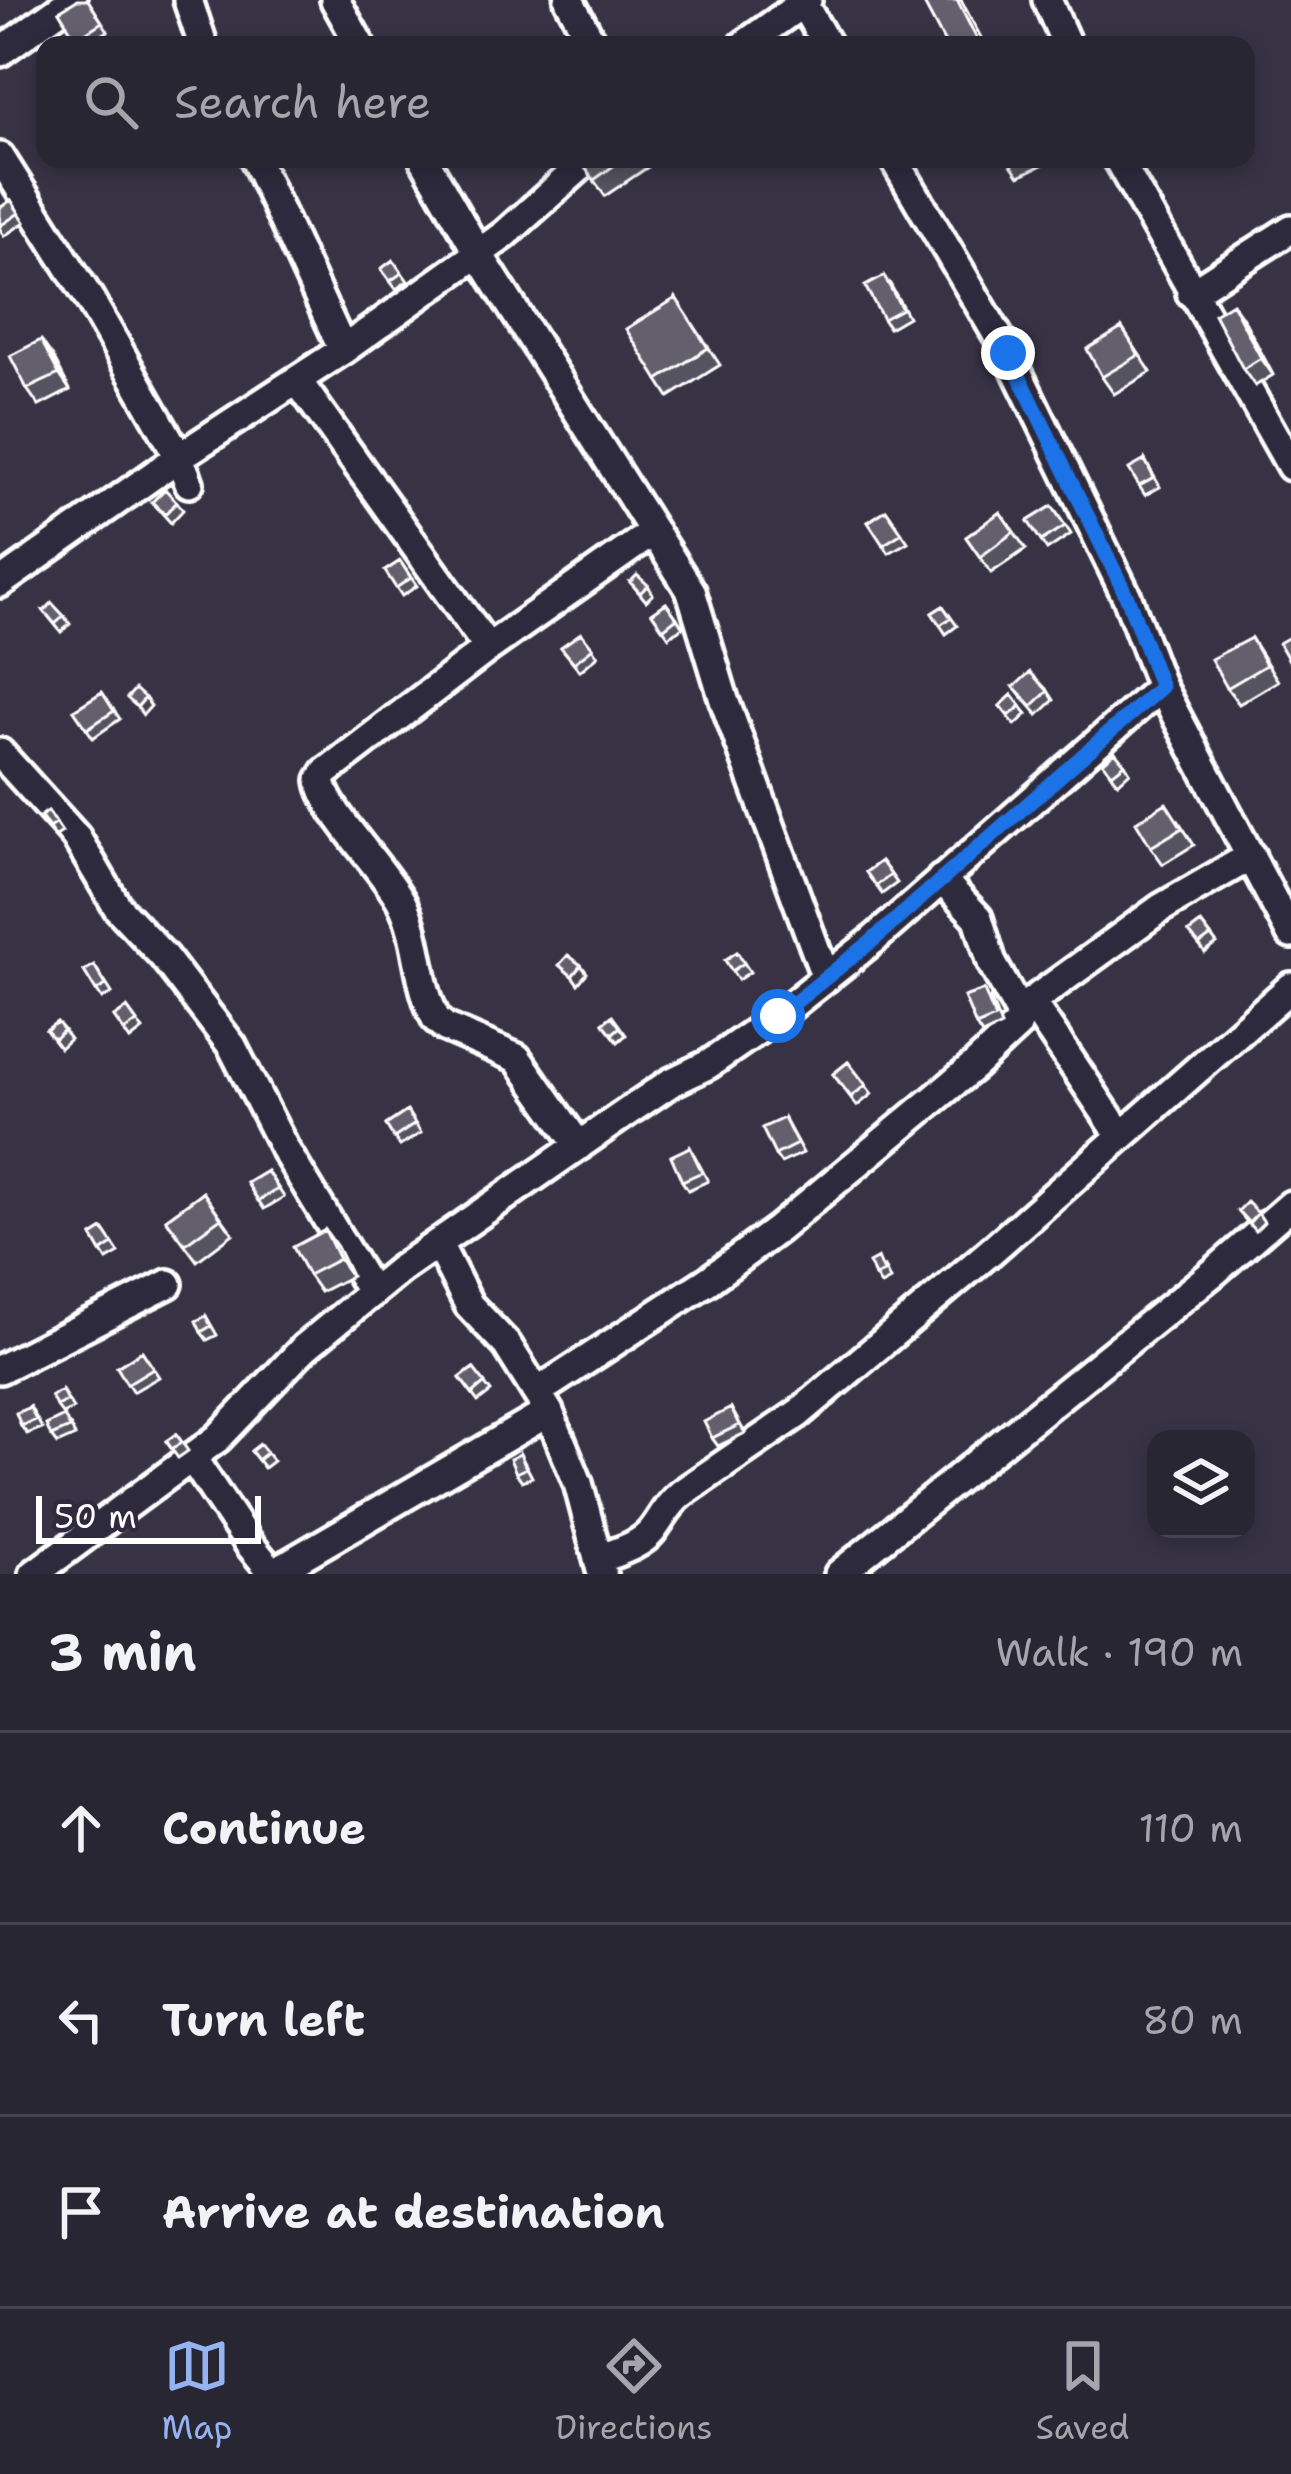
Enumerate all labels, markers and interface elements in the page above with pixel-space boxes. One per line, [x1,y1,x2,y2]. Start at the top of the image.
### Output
search box [36,36,1255,168]
icon: search [78,69,144,135]
text: Search here [174,72,431,132]
route end [981,326,1035,380]
route start [751,989,805,1043]
map controls [1147,1430,1255,1538]
button: layers [1147,1430,1255,1538]
scale bar [36,1490,261,1543]
text: 50 m [54,1494,137,1539]
text: 3 min [48,1618,197,1686]
text: Walk · 190 m [996,1626,1243,1678]
icon: ahead [48,1795,114,1861]
text: Continue [162,1798,366,1858]
text: 110 m [1139,1802,1243,1854]
icon: left [48,1987,114,2053]
text: Turn left [162,1990,365,2050]
text: 80 m [1142,1994,1243,2046]
icon: arrive [48,2179,114,2245]
text: Arrive at destination [162,2182,665,2242]
tab: Map [162,2333,232,2450]
tab: Directions [555,2333,713,2450]
tab: Saved [1036,2333,1129,2450]

